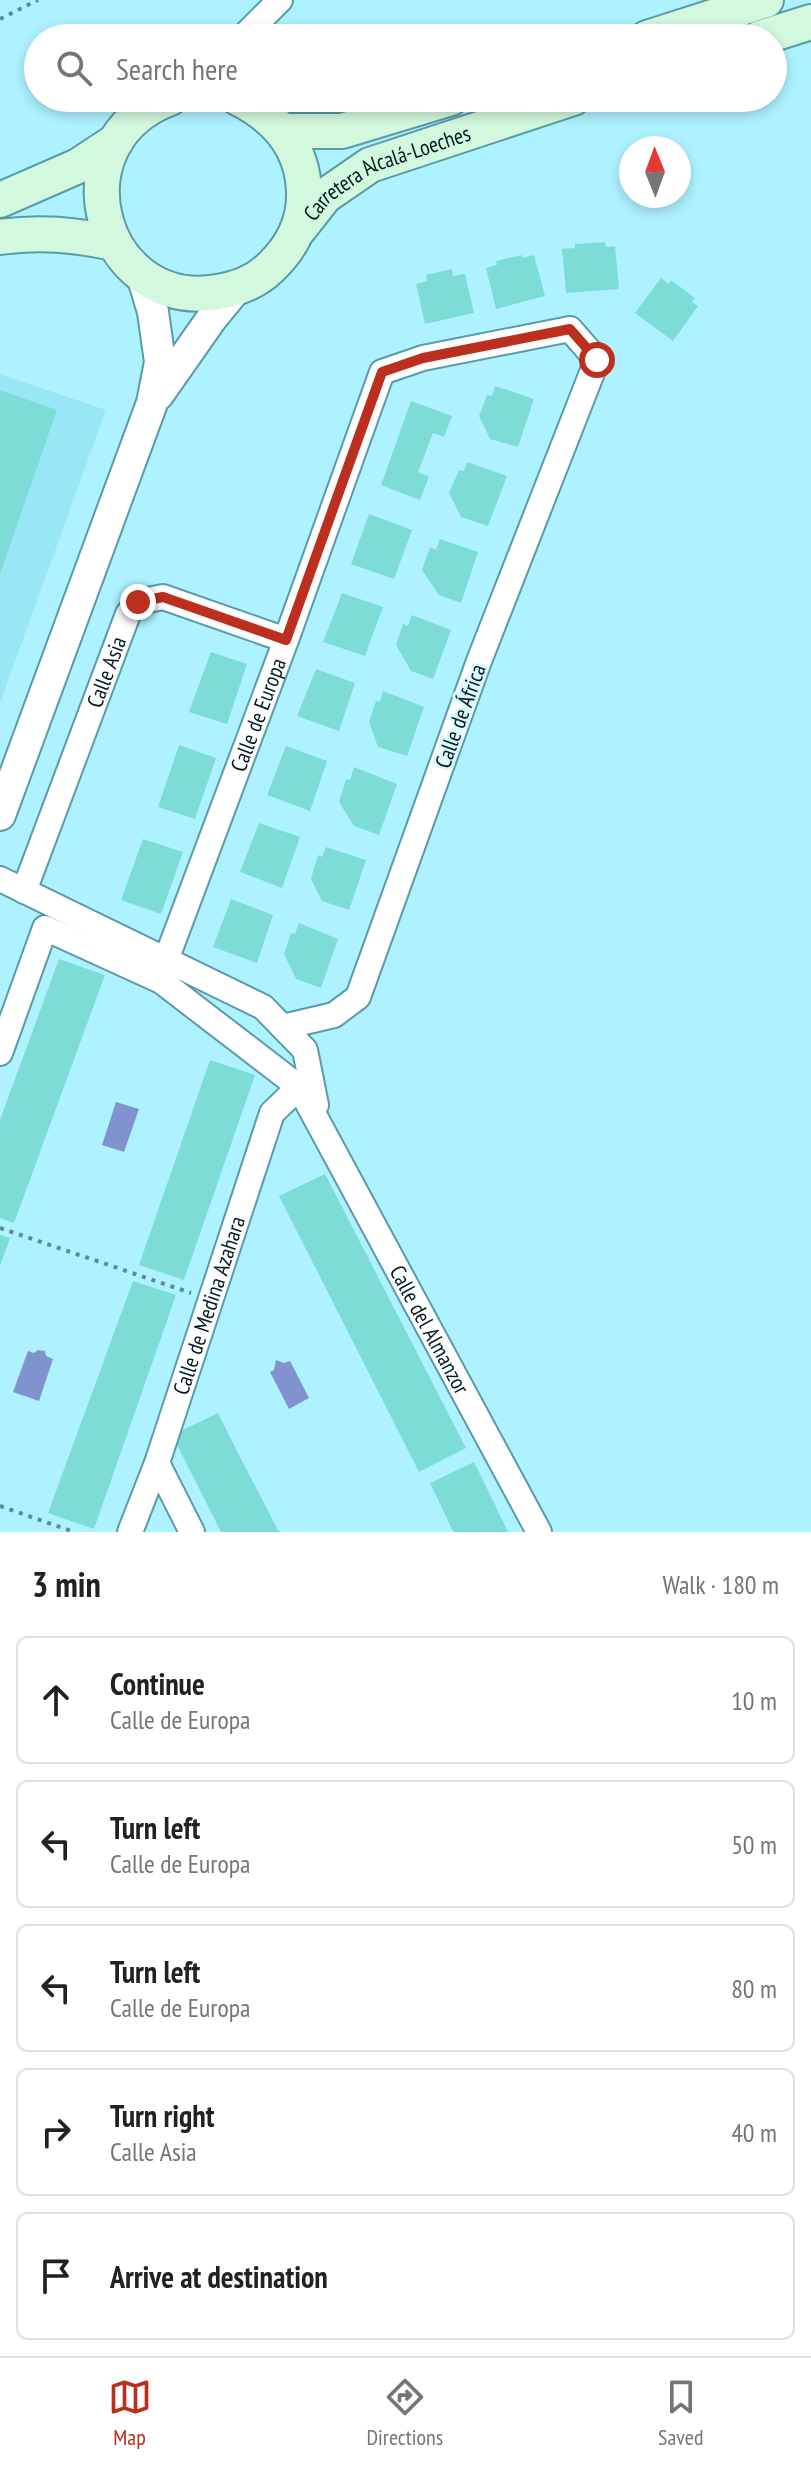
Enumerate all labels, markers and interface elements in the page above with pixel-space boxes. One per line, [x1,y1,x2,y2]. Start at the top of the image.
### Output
search box [24,24,787,112]
icon: search [52,46,96,90]
text: Search here [116,49,238,88]
street label: Carretera Alcalá-Loeches [297,119,474,226]
north arrow [619,136,691,208]
route start [579,342,615,378]
route end [120,584,156,620]
street label: Calle Asia [80,633,132,711]
street label: Calle de Europa [224,654,292,775]
street label: Calle de África [428,660,492,772]
street label: Calle de Medina Azahara [166,1213,251,1398]
street label: Calle del Almanzor [384,1260,476,1399]
text: 3 min [32,1562,101,1606]
text: Walk · 180 m [662,1568,779,1601]
text: Continue [110,1664,205,1703]
icon: ahead [34,1678,78,1722]
text: 10 m [731,1684,777,1717]
text: Calle de Europa [110,1703,250,1736]
text: Turn left [110,1808,200,1847]
icon: left [34,1822,78,1866]
text: 50 m [731,1828,777,1861]
text: Calle de Europa [110,1847,250,1880]
text: Turn left [110,1952,200,1991]
icon: left [34,1966,78,2010]
text: 80 m [731,1972,777,2005]
text: Calle de Europa [110,1991,250,2024]
text: Turn right [110,2096,214,2135]
icon: right [34,2110,78,2154]
text: 40 m [731,2116,777,2149]
text: Calle Asia [110,2135,197,2168]
icon: arrive [34,2254,78,2298]
text: Arrive at destination [110,2257,328,2296]
tab: Map [108,2375,152,2451]
tab: Directions [367,2375,443,2451]
tab: Saved [658,2375,703,2451]

